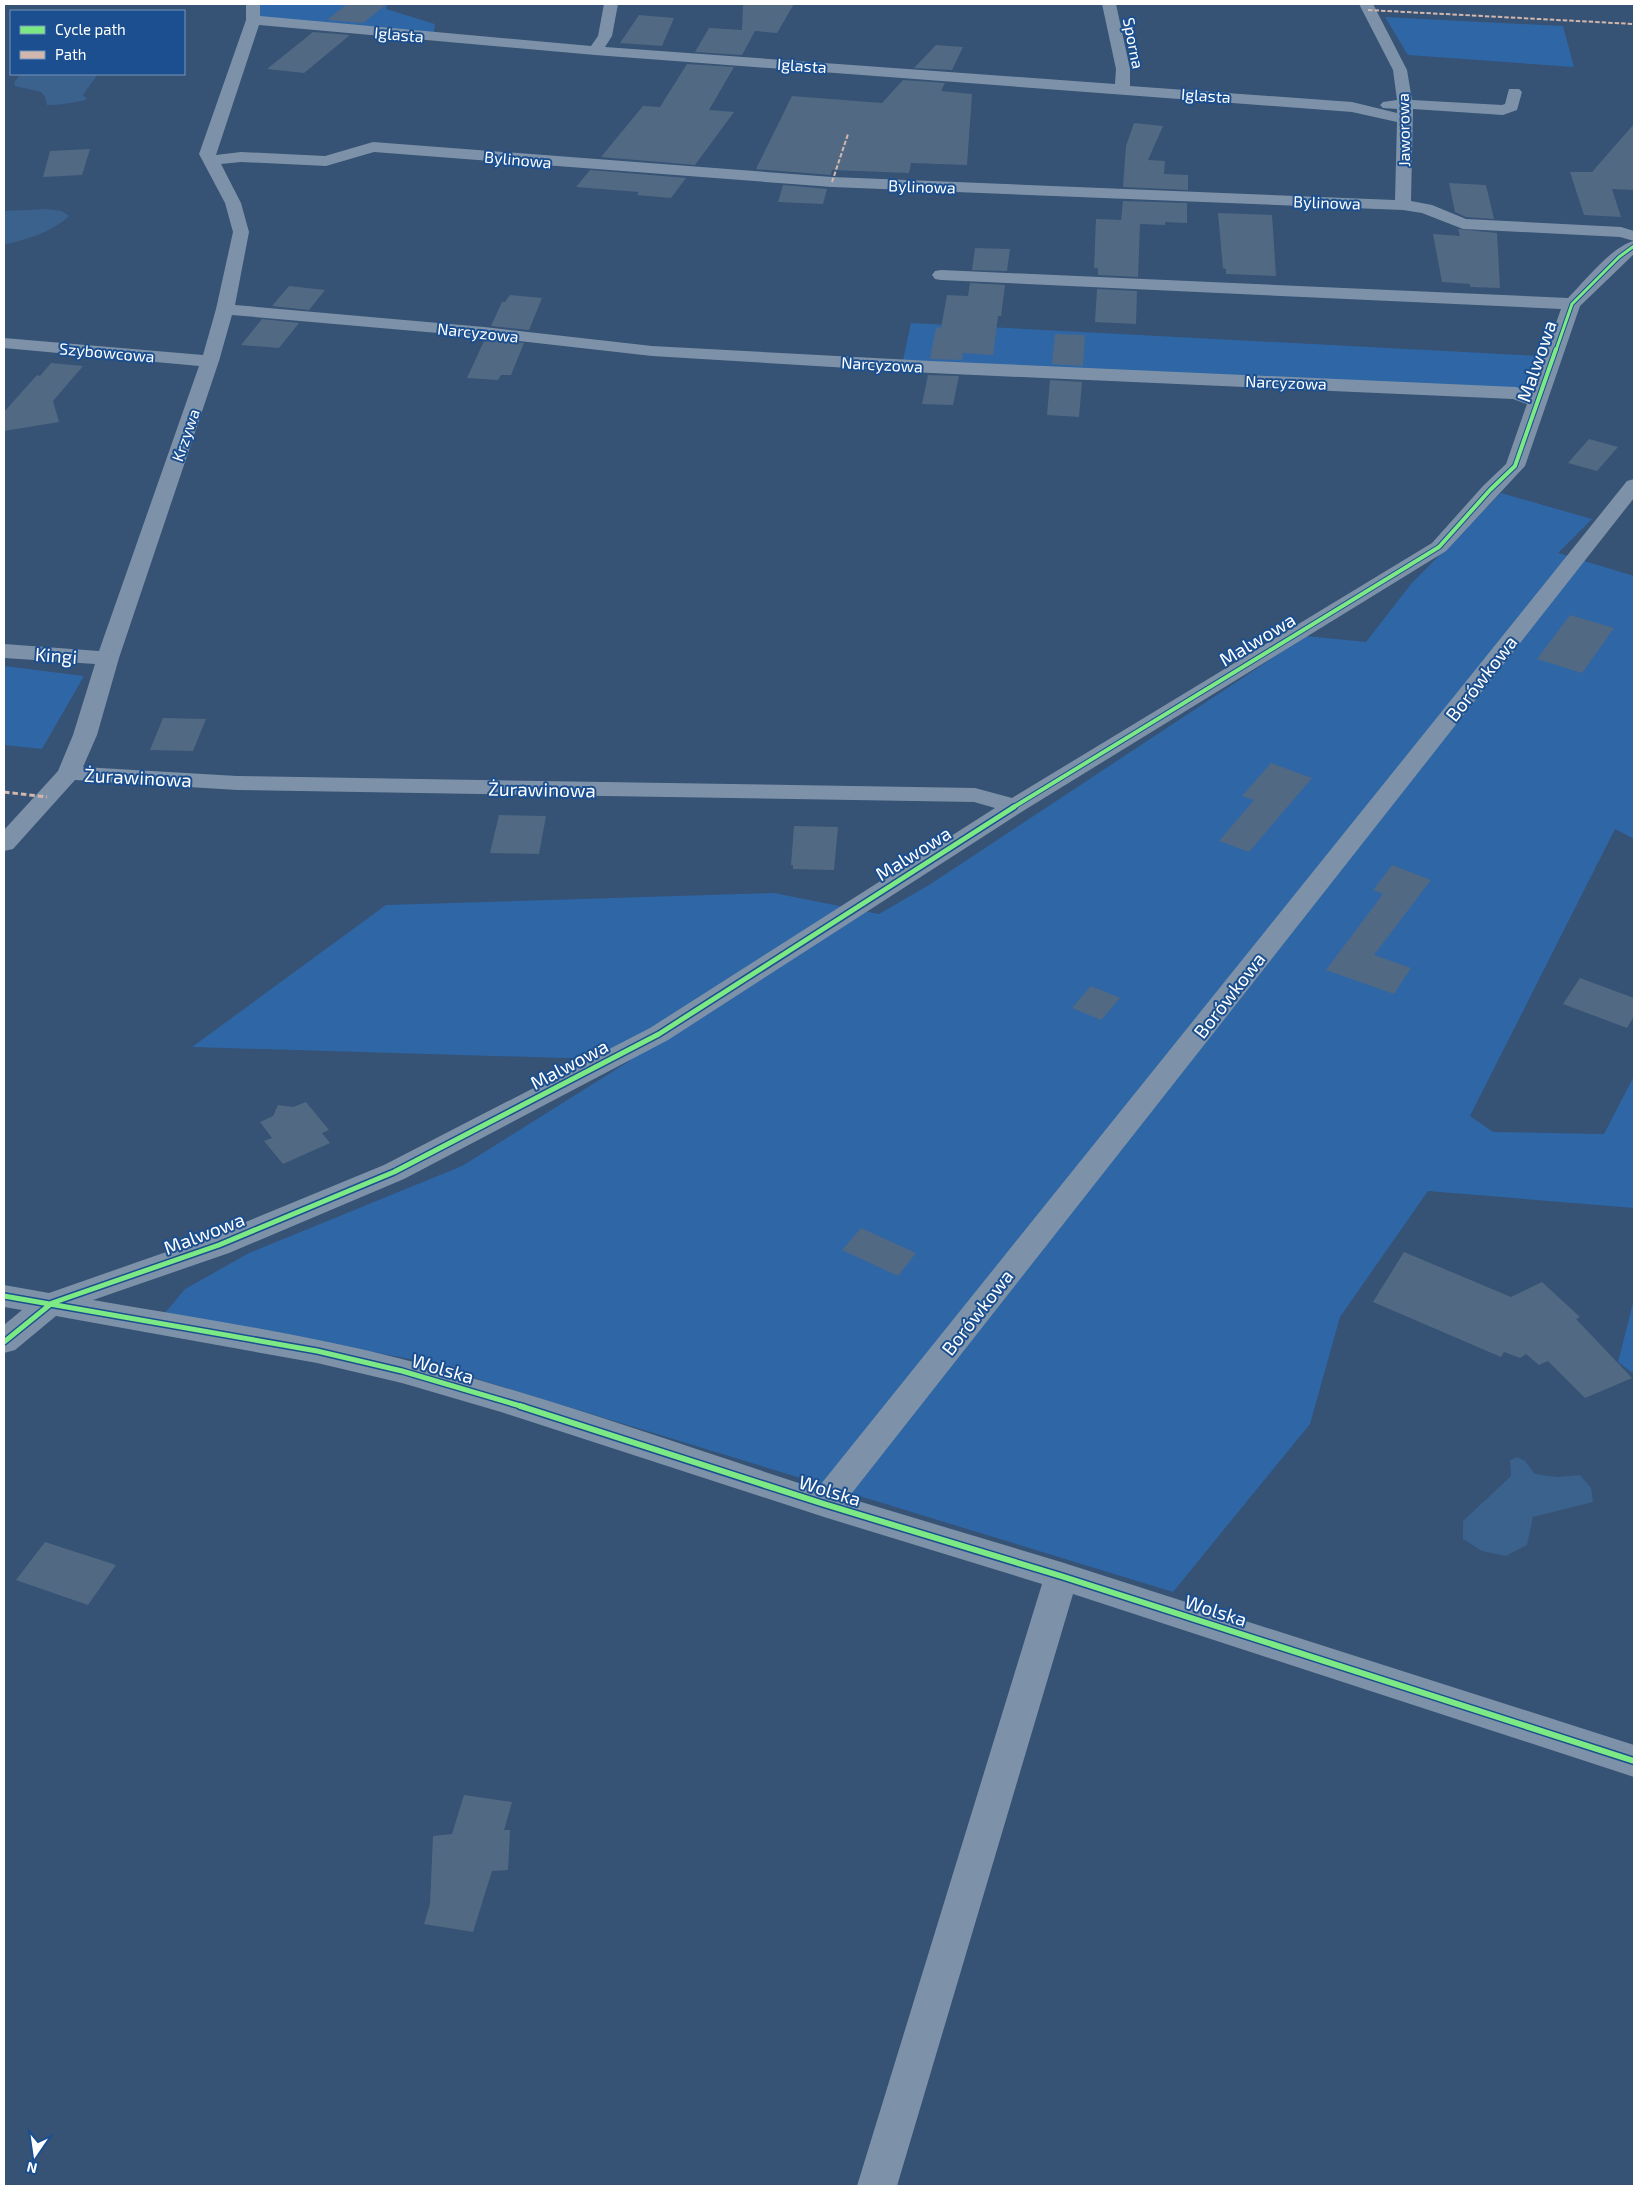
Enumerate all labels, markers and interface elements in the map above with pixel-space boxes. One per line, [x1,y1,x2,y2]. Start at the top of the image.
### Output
legend [10,10,185,75]
street label: Sporna [1120,16,1148,70]
text: Cycle path [55,20,126,38]
street label: Iglasta [373,22,425,46]
text: Path [55,45,86,63]
street label: Iglasta [777,54,827,76]
street label: Iglasta [1181,84,1231,106]
street label: Jaworowa [1393,93,1413,167]
street label: Bylinowa [484,147,552,171]
street label: Bylinowa [888,175,956,197]
street label: Bylinowa [1293,191,1361,213]
street label: Malwowa [1511,317,1561,405]
street label: Narcyzowa [436,318,520,346]
street label: Szybowcowa [59,338,155,366]
street label: Narcyzowa [841,352,923,376]
street label: Narcyzowa [1245,371,1327,393]
street label: Krzywa [167,406,203,464]
street label: Malwowa [1215,607,1299,671]
street label: Borówkowa [1440,631,1522,725]
street label: Kingi [34,642,78,668]
street label: Żurawinowa [84,763,192,791]
street label: Żurawinowa [488,777,596,801]
street label: Malwowa [871,821,955,885]
street label: Borówkowa [1188,948,1270,1042]
street label: Malwowa [526,1034,612,1094]
street label: Malwowa [160,1207,248,1259]
street label: Borówkowa [936,1265,1018,1359]
street label: Wolska [409,1348,477,1388]
street label: Wolska [796,1470,864,1510]
street label: Wolska [1182,1589,1250,1631]
north arrow [10,2130,60,2180]
text: N [25,2159,39,2178]

